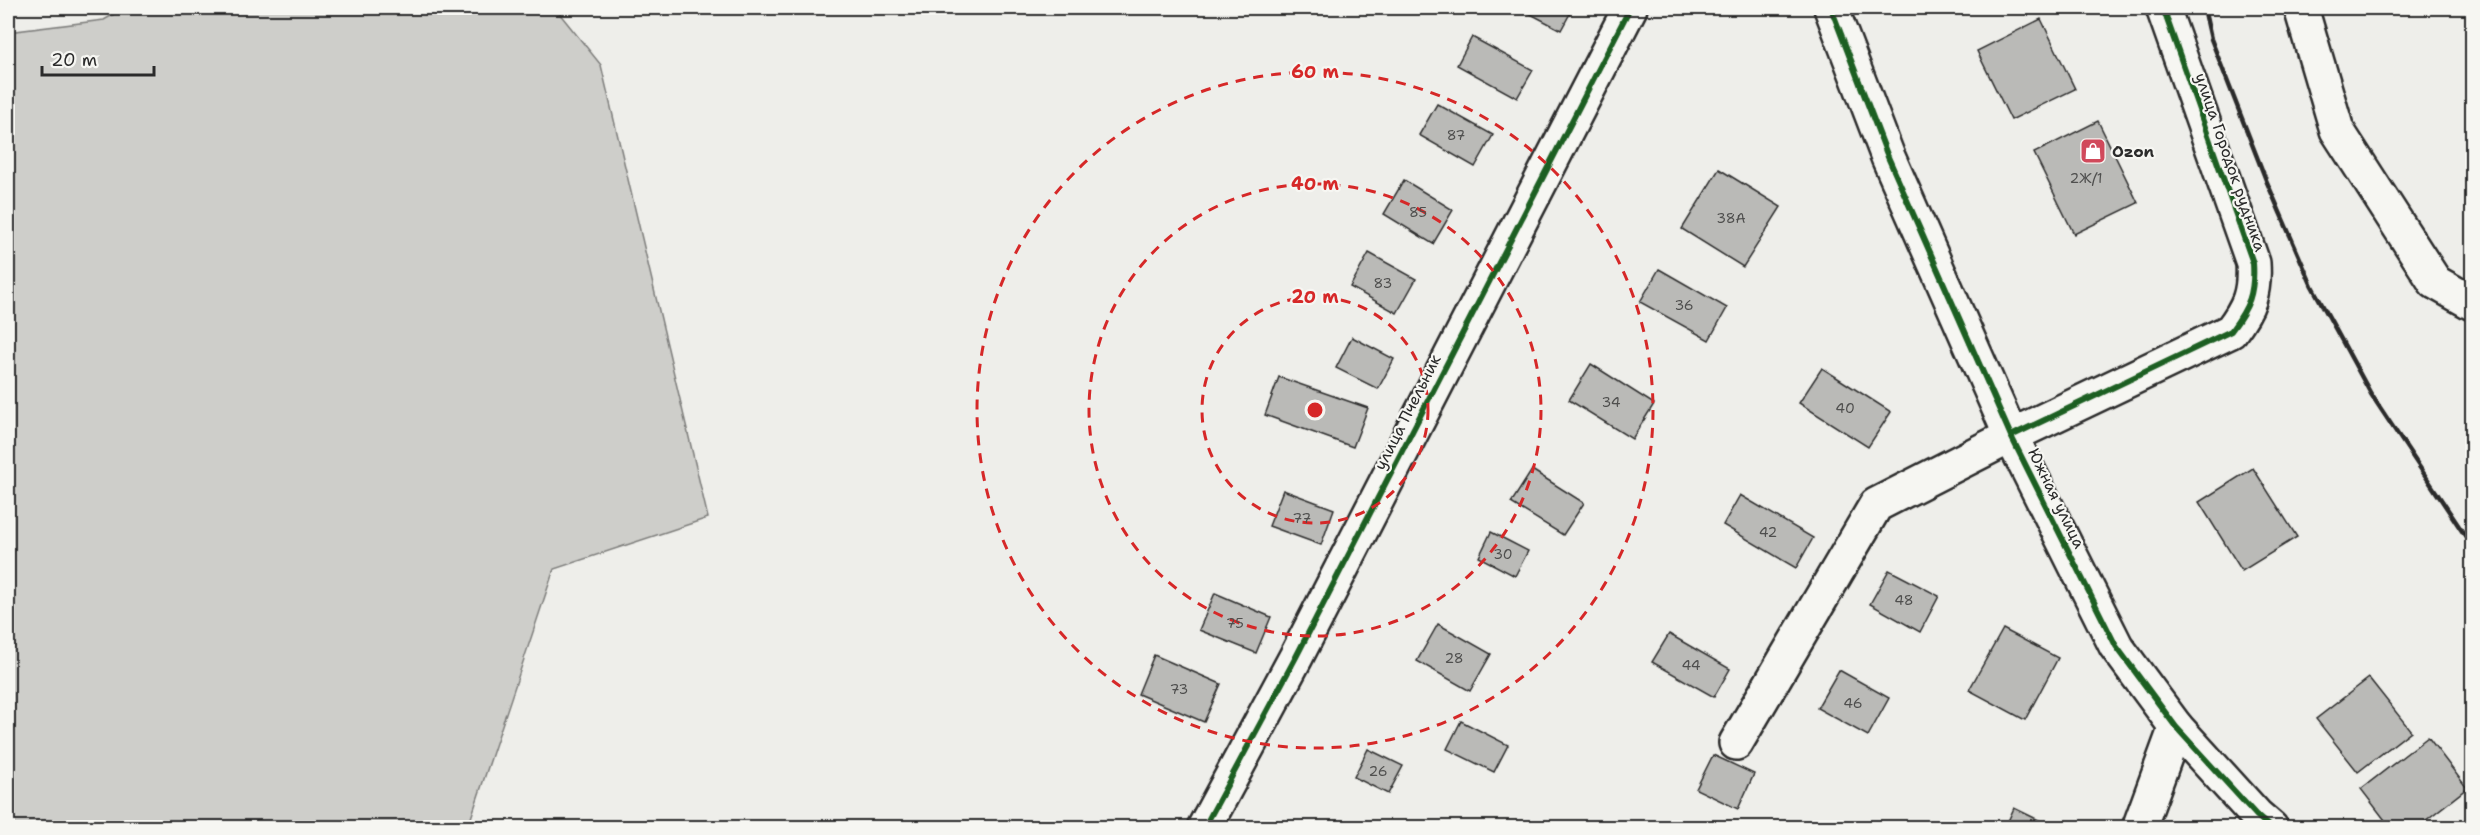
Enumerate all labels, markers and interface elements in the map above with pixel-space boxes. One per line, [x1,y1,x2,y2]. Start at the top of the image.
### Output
scale bar [42,39,154,77]
text: 20 m [51,48,97,72]
text: 60 m [1291,60,1339,84]
street label: улица Городок рудника [2190,70,2271,254]
house number: 87 [1447,126,1465,144]
shop icon: Ozon [2078,136,2108,166]
place label: Ozon [2112,141,2155,162]
house number: 2Ж/1 [2069,169,2103,187]
text: 40 m [1291,172,1339,196]
house number: 85 [1409,203,1427,221]
house number: 38А [1716,209,1746,227]
house number: 83 [1374,274,1392,292]
text: 20 m [1291,285,1339,309]
house number: 36 [1674,296,1694,314]
street label: улица Пчельник [1369,350,1446,474]
house number: 34 [1601,393,1621,411]
house number: 40 [1835,399,1855,417]
centre of rings [1305,400,1325,420]
street label: Южная улица [2023,445,2090,552]
house number: 77 [1293,509,1311,527]
house number: 42 [1759,523,1777,541]
house number: 30 [1493,545,1513,563]
house number: 48 [1894,591,1914,609]
house number: 75 [1226,614,1244,632]
house number: 28 [1444,649,1464,667]
house number: 44 [1681,656,1701,674]
house number: 73 [1170,680,1188,698]
house number: 46 [1843,694,1863,712]
house number: 26 [1369,762,1388,780]

